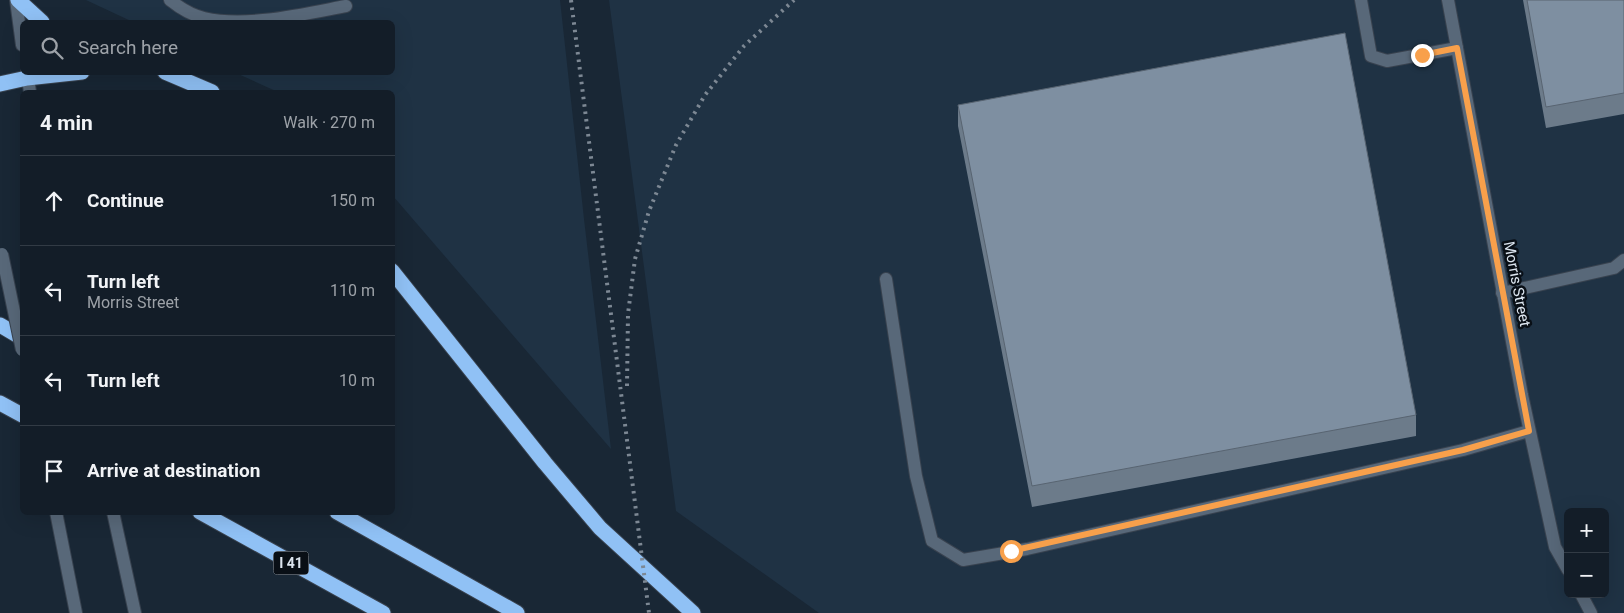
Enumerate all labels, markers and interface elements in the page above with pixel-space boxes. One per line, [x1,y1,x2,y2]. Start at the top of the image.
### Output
search box [20,20,395,75]
icon: search [38,34,66,62]
text: Search here [78,36,178,59]
route end [1411,44,1434,67]
text: 4 min [40,111,93,135]
text: Walk · 270 m [283,113,375,132]
icon: ahead [40,187,68,215]
text: Continue [87,189,164,212]
text: 150 m [330,191,375,210]
street label: Morris Street [1500,240,1534,328]
text: Turn left [87,270,160,293]
icon: left [40,277,68,305]
text: 110 m [330,281,375,300]
text: Morris Street [87,293,179,312]
icon: left [40,367,68,395]
text: Turn left [87,369,160,392]
text: 10 m [339,371,375,390]
icon: arrive [40,457,68,485]
text: Arrive at destination [87,459,260,482]
map controls [1564,508,1609,598]
button: + [1564,508,1609,553]
route start [1000,540,1023,563]
road number: I 41 [274,552,308,574]
button: − [1564,553,1609,598]

